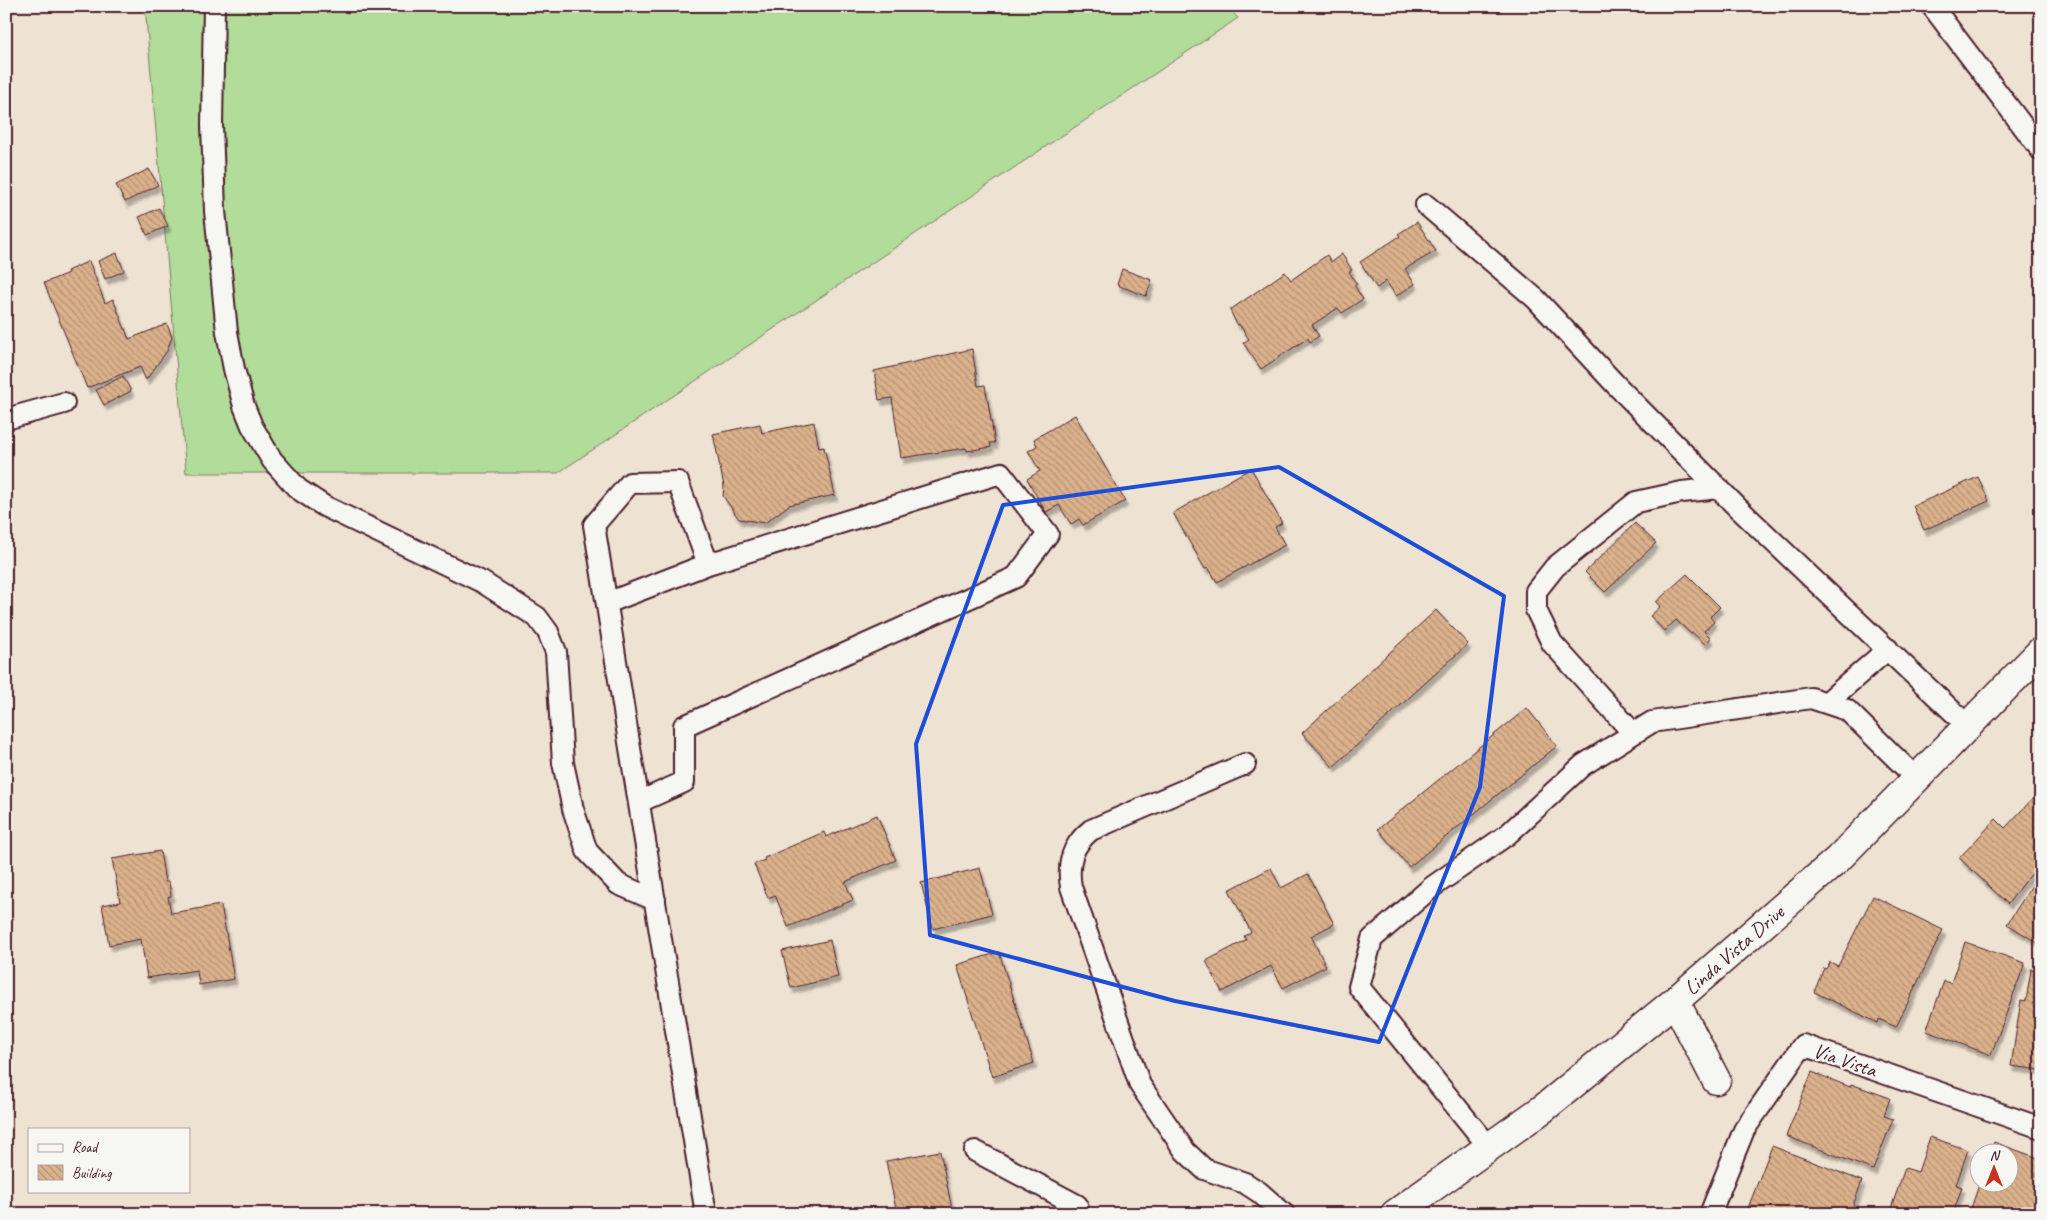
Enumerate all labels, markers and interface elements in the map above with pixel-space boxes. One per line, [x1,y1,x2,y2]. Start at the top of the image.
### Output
street label: Linda Vista Drive [1679,899,1790,1001]
street label: Via Vista [1810,1037,1882,1084]
legend [28,1128,190,1192]
text: Road [72,1138,99,1157]
north arrow [1970,1142,2020,1192]
text: N [1990,1147,2001,1164]
text: Building [72,1164,112,1183]

